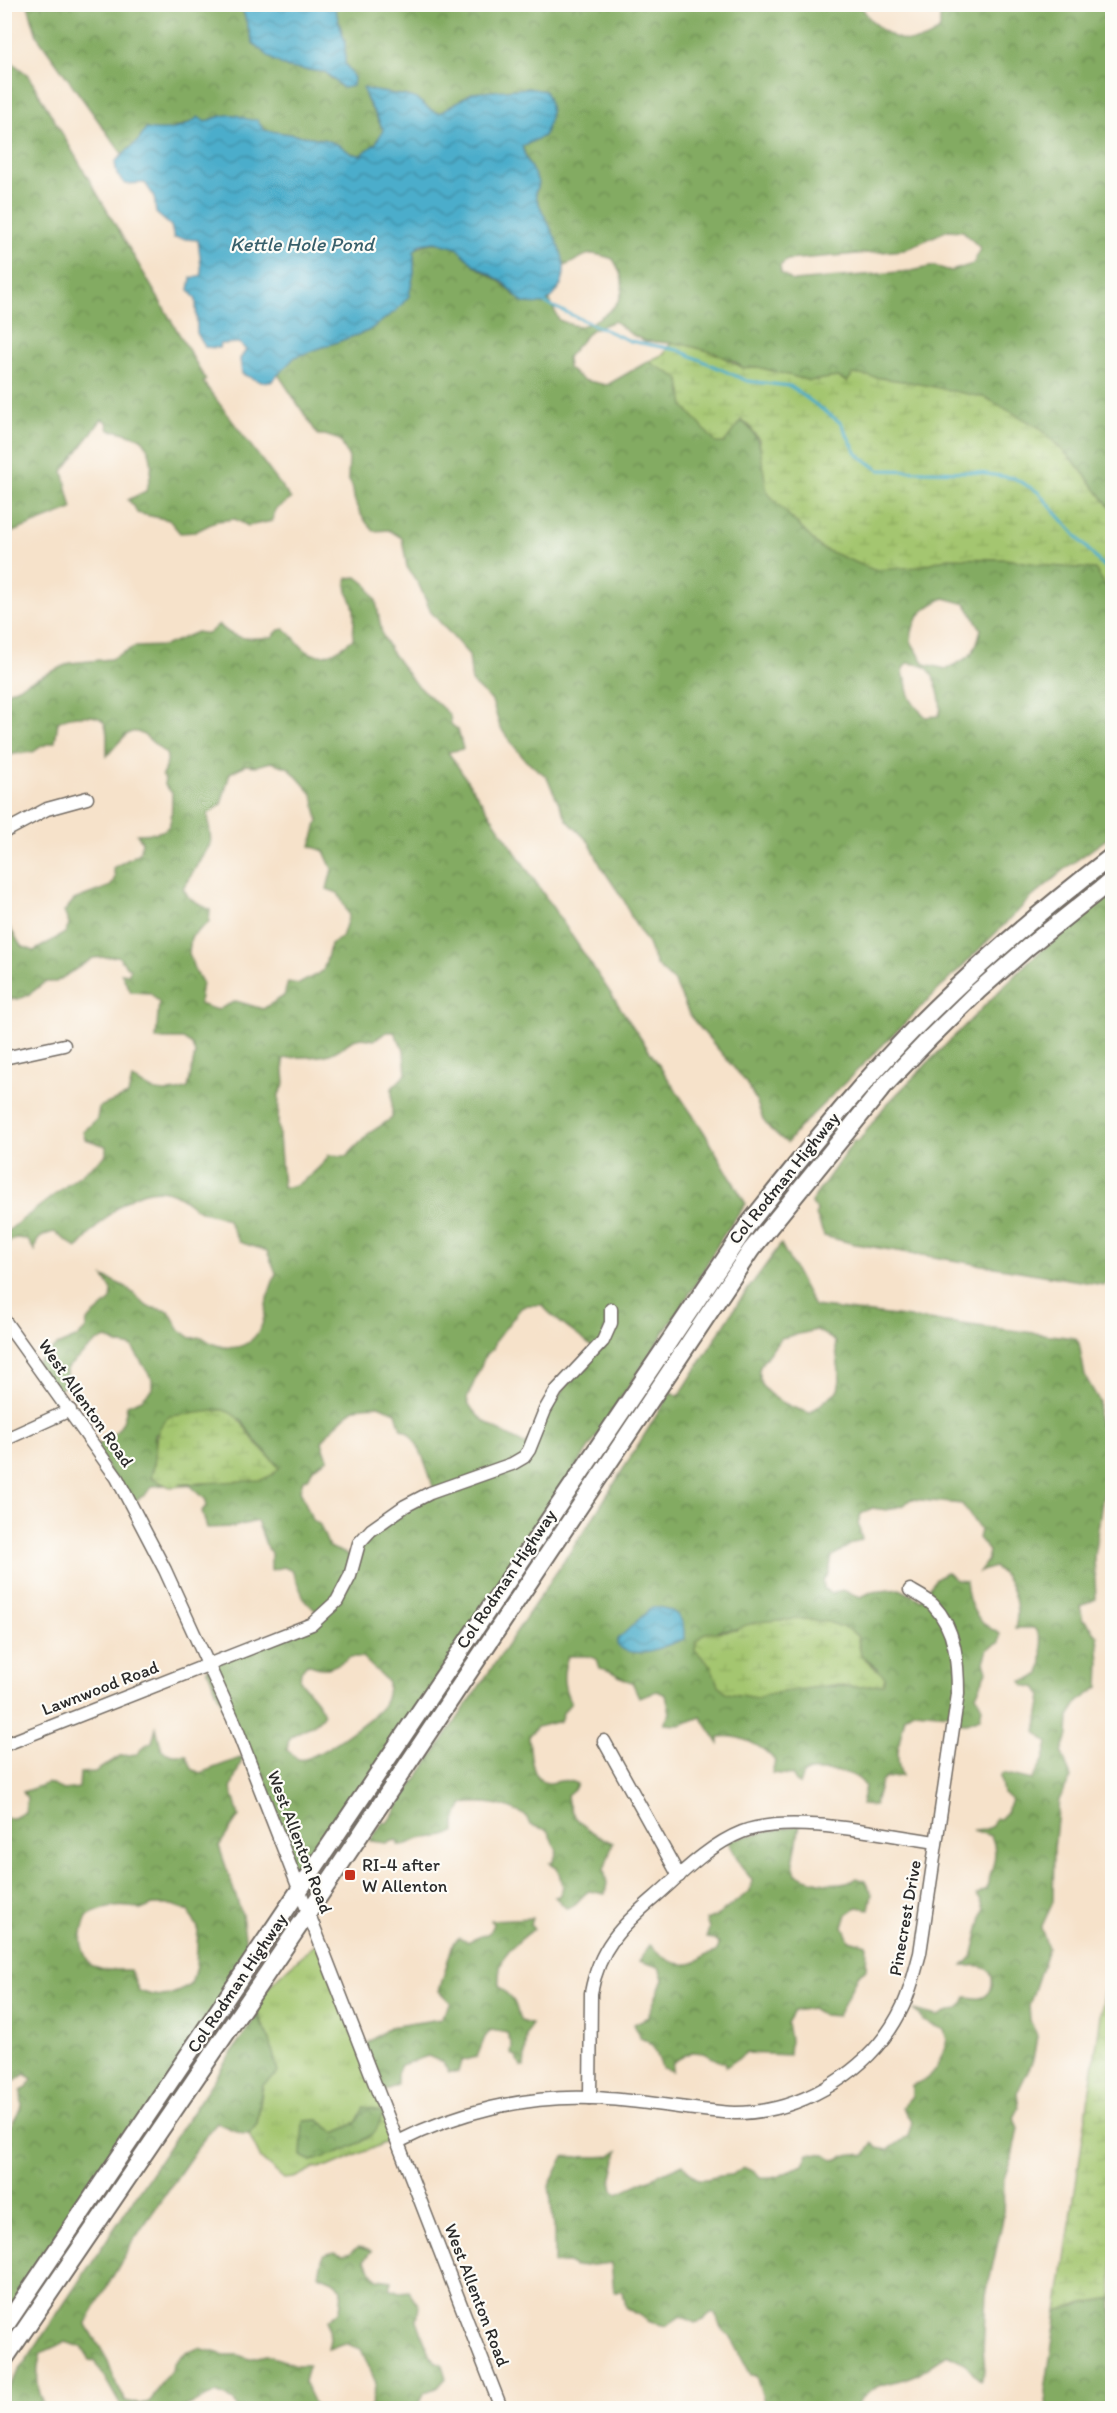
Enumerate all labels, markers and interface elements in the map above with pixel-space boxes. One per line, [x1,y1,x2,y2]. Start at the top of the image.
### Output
water label: Kettle Hole Pond [230,232,376,256]
street label: Col Rodman Highway [724,1107,844,1249]
street label: West Allenton Road [34,1335,139,1472]
street label: Col Rodman Highway [451,1504,561,1653]
street label: Lawnwood Road [38,1656,162,1720]
street label: West Allenton Road [263,1767,337,1917]
place label: RI-4 after W Allenton [362,1854,448,1897]
street label: Pinecrest Drive [884,1858,926,1978]
marker: RI-4 after W Allenton [343,1868,357,1882]
street label: Col Rodman Highway [182,1908,292,2057]
street label: West Allenton Road [440,2220,514,2370]

